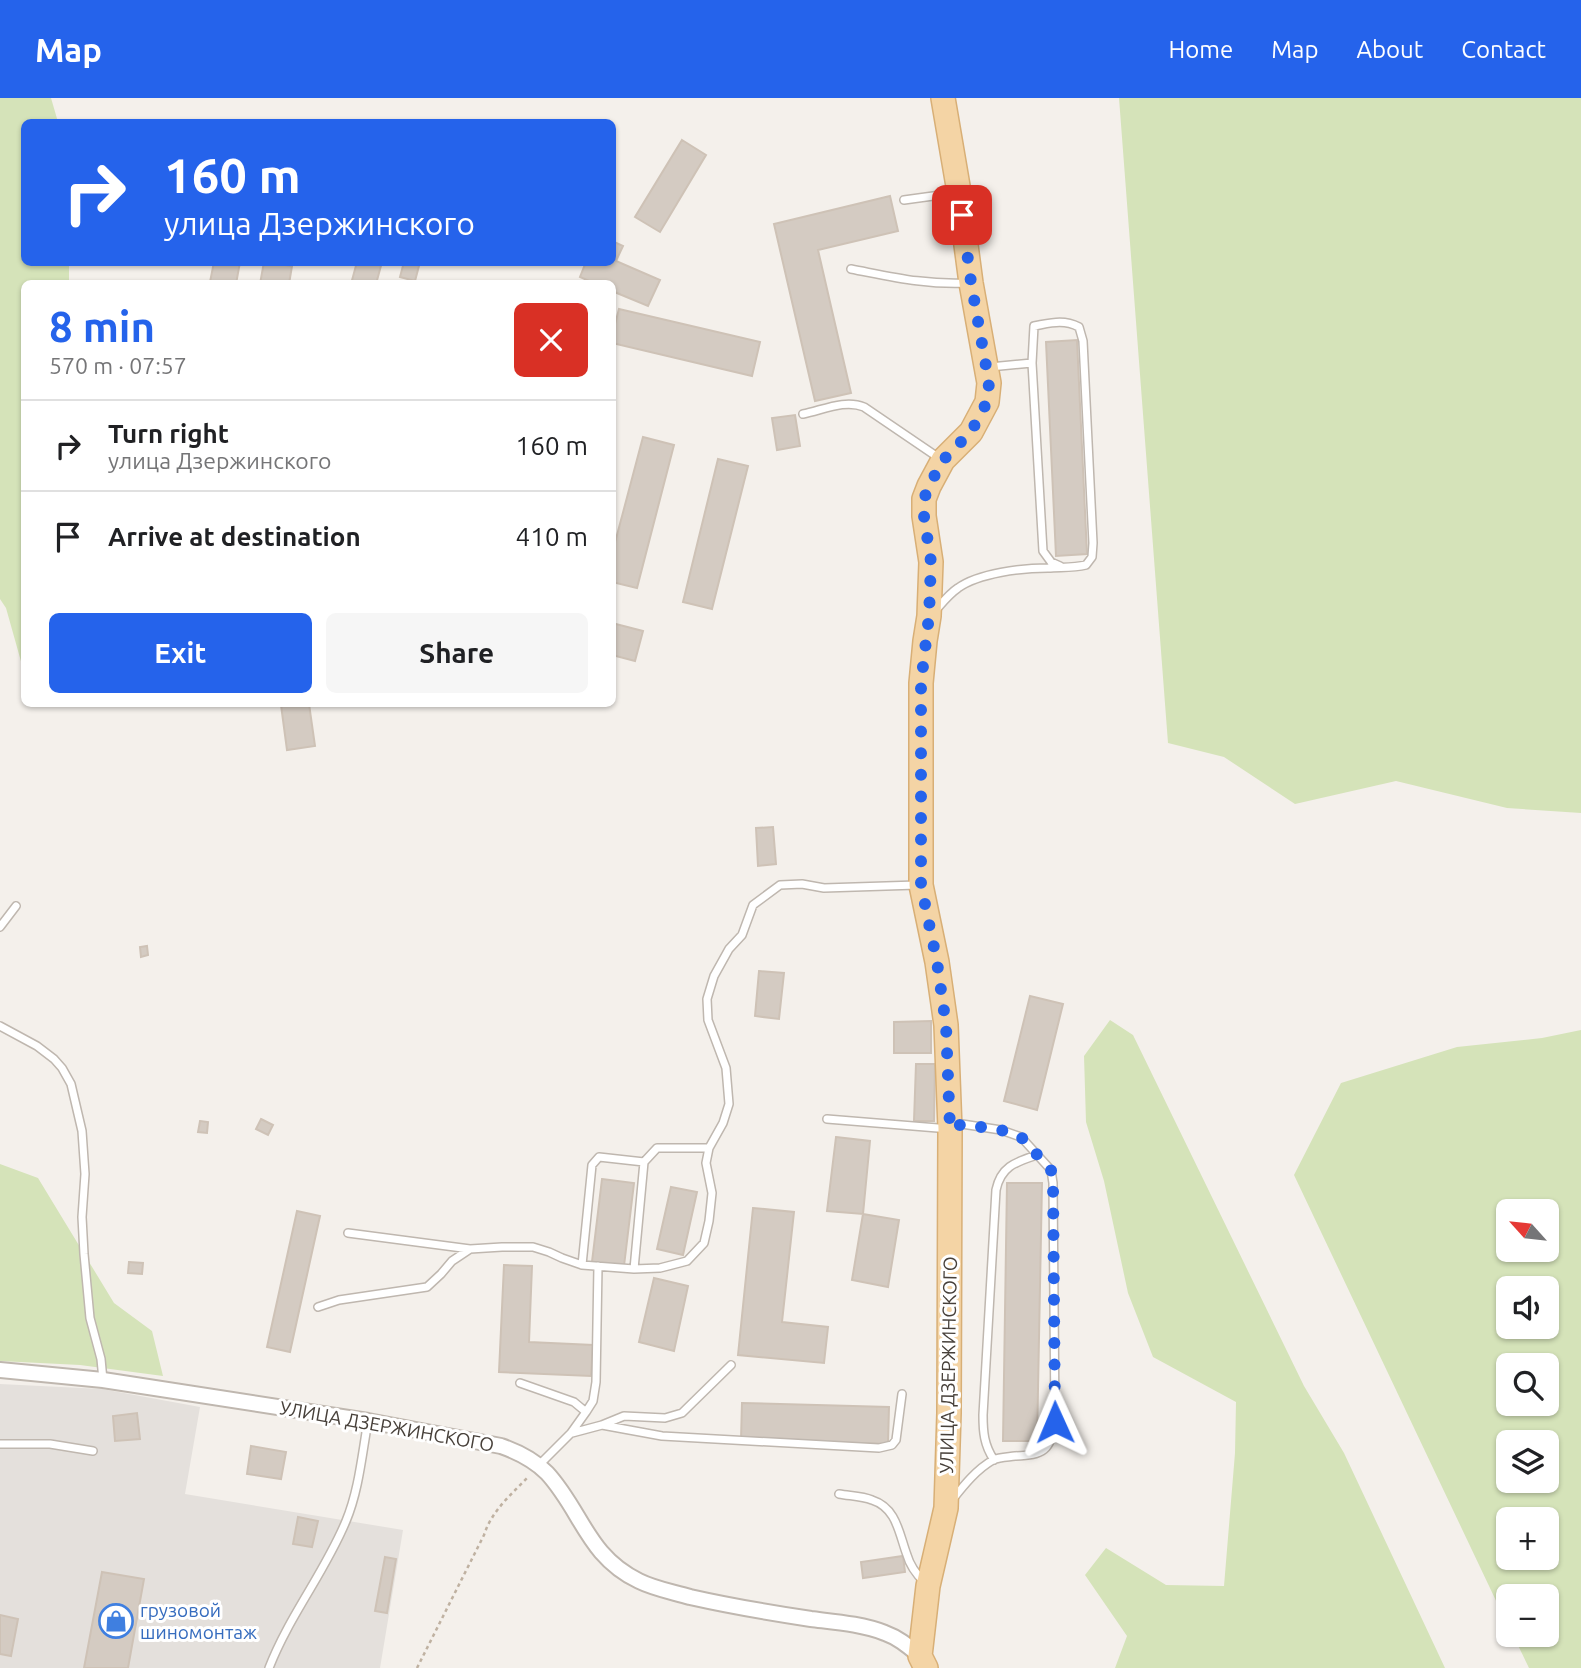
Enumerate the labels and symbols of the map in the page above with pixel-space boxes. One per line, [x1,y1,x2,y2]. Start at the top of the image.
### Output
pin [932,185,992,245]
north arrow [1496,1199,1559,1262]
street label: УЛИЦА ДЗЕРЖИНСКОГО [935,1256,961,1474]
position arrow [1018,1385,1092,1459]
street label: УЛИЦА ДЗЕРЖИНСКОГО [278,1396,496,1456]
place label: грузовой шиномонтаж [140,1599,257,1643]
shop icon: грузовой шиномонтаж [97,1602,135,1640]

